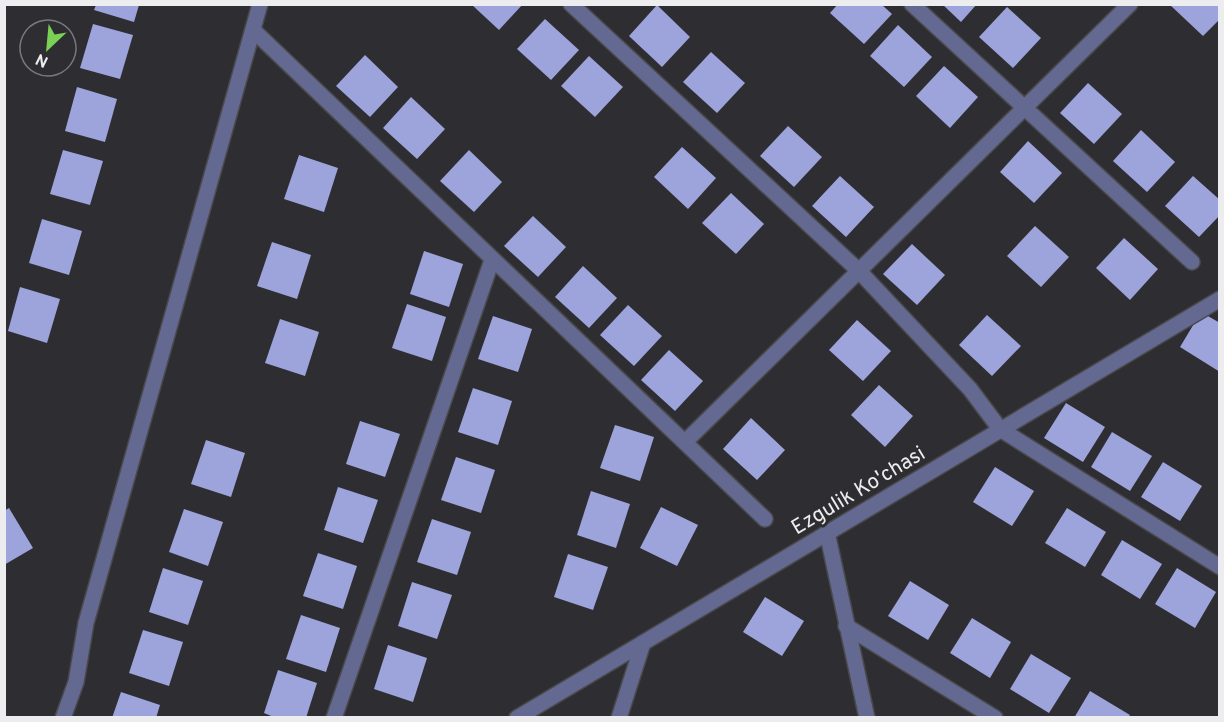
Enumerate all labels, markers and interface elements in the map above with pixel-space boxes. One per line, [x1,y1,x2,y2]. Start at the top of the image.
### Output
north arrow [18,18,78,78]
text: N [33,48,52,71]
street label: Ezgulik Ko'chasi [787,441,931,542]

